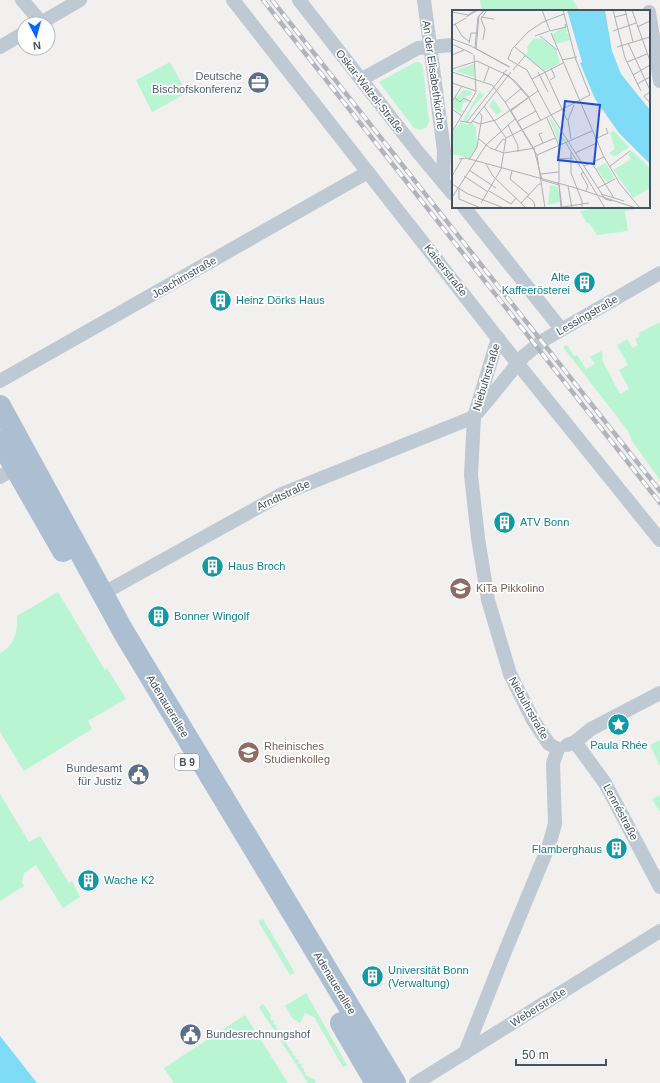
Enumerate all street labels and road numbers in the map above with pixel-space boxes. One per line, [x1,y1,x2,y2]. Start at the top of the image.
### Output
street label: An der Elisabethkirche [420,20,448,130]
street label: Oskar-Walzel-Straße [334,47,406,135]
street label: Kaiserstraße [422,242,470,298]
street label: Joachimstraße [150,254,218,300]
street label: Lessingstraße [554,293,620,337]
street label: Niebuhrstraße [470,342,502,412]
street label: Arndtstraße [254,477,312,513]
street label: Adenauerallee [145,673,191,739]
street label: Niebuhrstraße [507,675,551,741]
road number: B 9 [175,754,199,770]
street label: Lennéstraße [601,782,641,842]
street label: Adenauerallee [312,950,358,1016]
street label: Weberstraße [508,985,568,1029]

